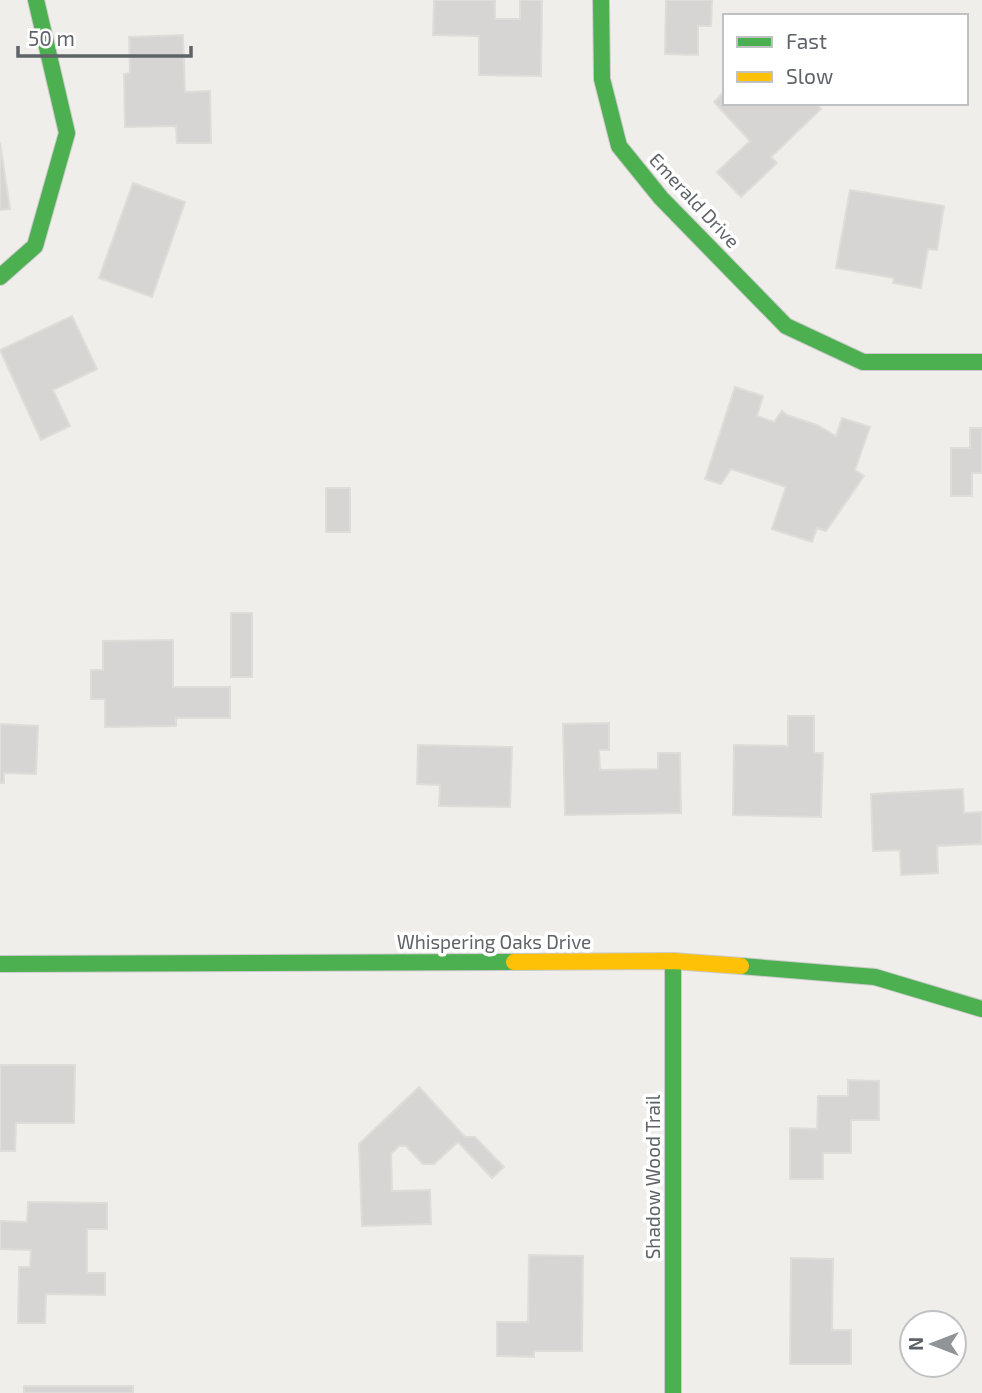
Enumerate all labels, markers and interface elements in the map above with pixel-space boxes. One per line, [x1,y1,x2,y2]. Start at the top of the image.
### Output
scale bar [18,14,191,58]
legend [723,14,968,105]
text: 50 m [28,25,75,50]
text: Fast [786,28,827,53]
text: Slow [786,63,833,88]
street label: Emerald Drive [645,148,745,252]
street label: Whispering Oaks Drive [397,930,591,953]
street label: Shadow Wood Trail [641,1094,664,1259]
north arrow [898,1309,968,1379]
text: N [904,1337,927,1351]

